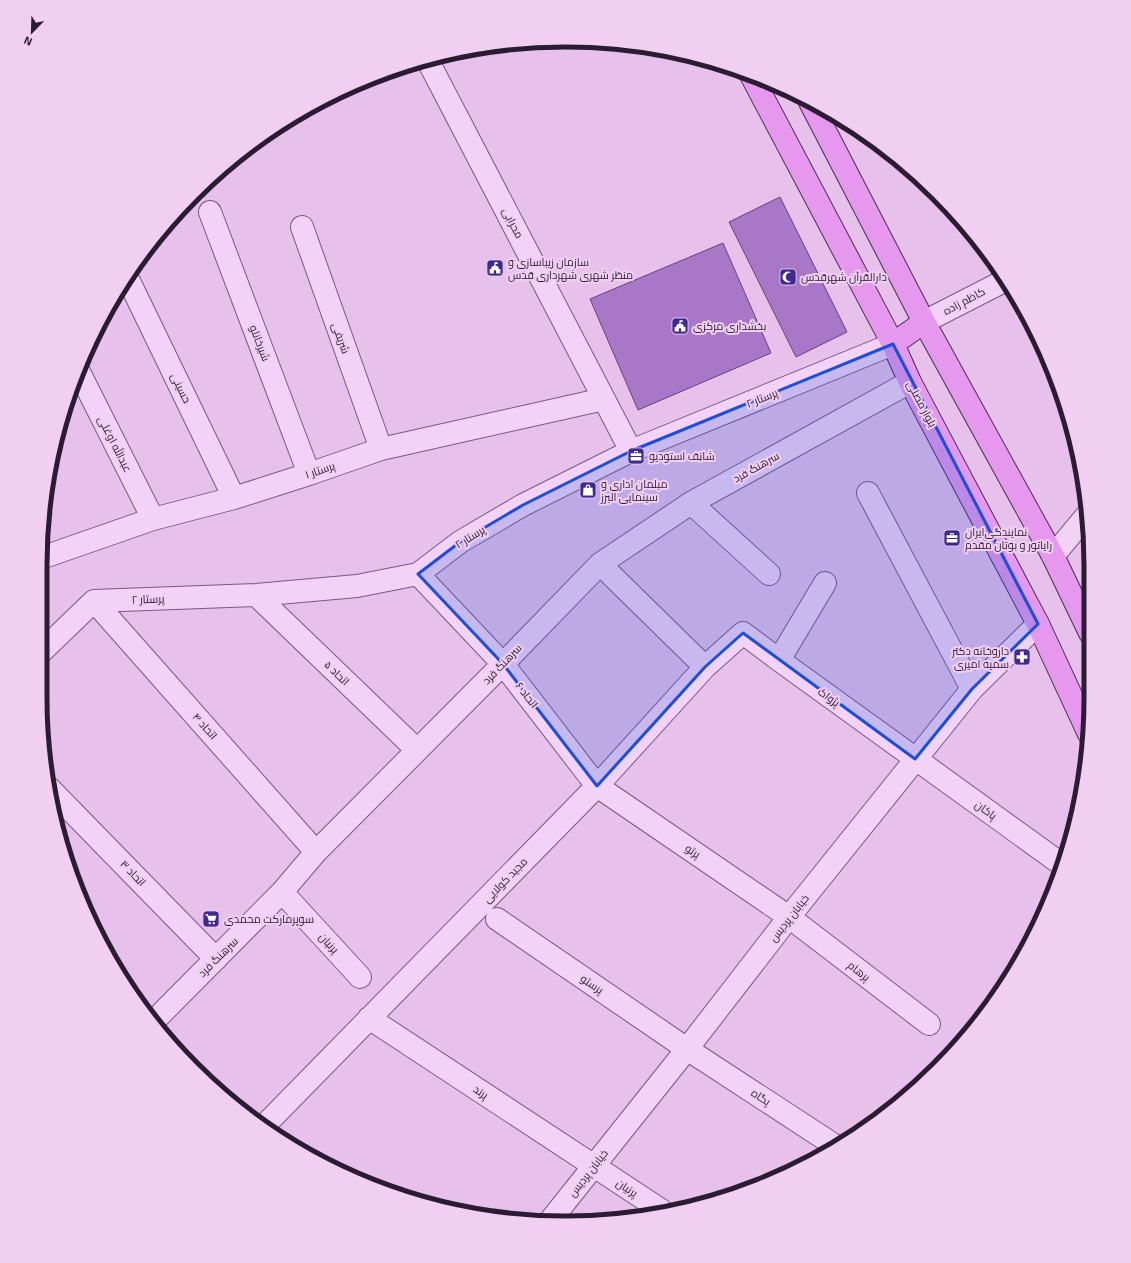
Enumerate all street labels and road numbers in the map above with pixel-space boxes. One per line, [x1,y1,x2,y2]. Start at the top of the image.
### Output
street label: محرابی [497,204,529,242]
street label: کاظم زاده [939,281,989,321]
street label: شریفی [326,320,356,356]
street label: شیرخانلو [244,322,276,364]
street label: حسینی [165,369,197,407]
street label: بلوار مصلی [901,377,943,431]
street label: پرستار ۲ [743,383,781,413]
street label: عبدالله اوغلی [92,412,138,476]
street label: سرهنگ فرد [729,446,783,488]
street label: پرستار ۱ [302,456,338,484]
street label: پرستار ۲ [451,520,489,554]
street label: پرستار ۲ [131,588,165,610]
street label: سرهنگ فرد [477,639,527,689]
street label: اتحاد ۵ [319,656,355,690]
street label: اتحاد ۶ [510,678,544,712]
street label: پژواک [813,682,845,712]
street label: اتحاد ۴ [187,708,223,744]
street label: پاکان [971,795,1001,825]
street label: پرتو [681,838,705,864]
street label: مجید کولایی [478,852,532,908]
street label: اتحاد ۳ [115,855,151,891]
street label: خیابان پردیس [764,889,814,947]
street label: پرنیان [314,928,344,958]
street label: سرهنگ فرد [193,932,243,982]
street label: پرهام [843,955,875,987]
street label: پرستو [576,969,608,999]
street label: پرند [469,1079,493,1105]
street label: پگاه [747,1083,775,1111]
street label: خیابان پردیس [563,1144,613,1202]
street label: پرنیان [612,1173,642,1203]

